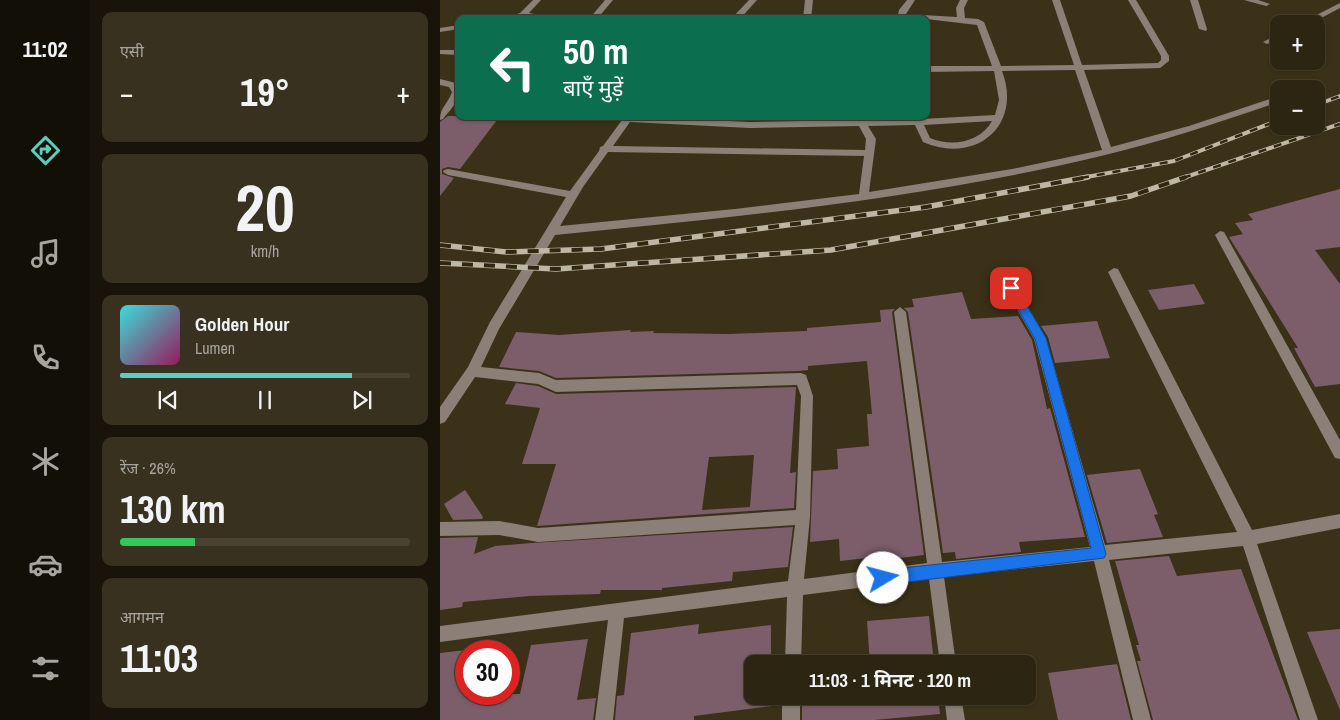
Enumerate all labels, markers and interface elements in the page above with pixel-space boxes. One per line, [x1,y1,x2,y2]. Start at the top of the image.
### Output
map controls [1270,15,1325,135]
button: + [1270,15,1325,70]
text: 50 m [563,28,628,75]
text: 11:02 [22,34,68,64]
icon: left [480,35,545,100]
text: एसी [120,40,144,62]
text: 19° [240,67,290,118]
text: बाएँ मुड़ें [563,73,623,103]
text: − [120,74,133,112]
text: + [397,74,410,112]
button: − [1270,80,1325,135]
icon: directions [28,133,63,168]
text: 20 [235,164,295,251]
icon: music [28,236,63,271]
text: km/h [251,240,279,262]
pin [990,267,1032,309]
icon: arrive [997,274,1025,302]
text: Golden Hour [195,311,289,337]
text: Lumen [195,337,235,359]
icon: phone [28,340,63,375]
icon: previous [154,386,182,414]
icon: pause [251,386,279,414]
icon: next [348,386,376,414]
icon: climate [28,444,63,479]
text: रेंज · 26% [120,457,176,479]
text: 130 km [120,484,226,535]
icon: car [28,547,63,582]
position arrow [856,551,908,603]
text: आगमन [120,606,164,628]
text: 11:03 [120,633,198,684]
speed limit sign: 30 [455,640,520,705]
icon: filters [28,651,63,686]
text: 11:03 · 1 मिनट · 120 m [809,667,971,693]

